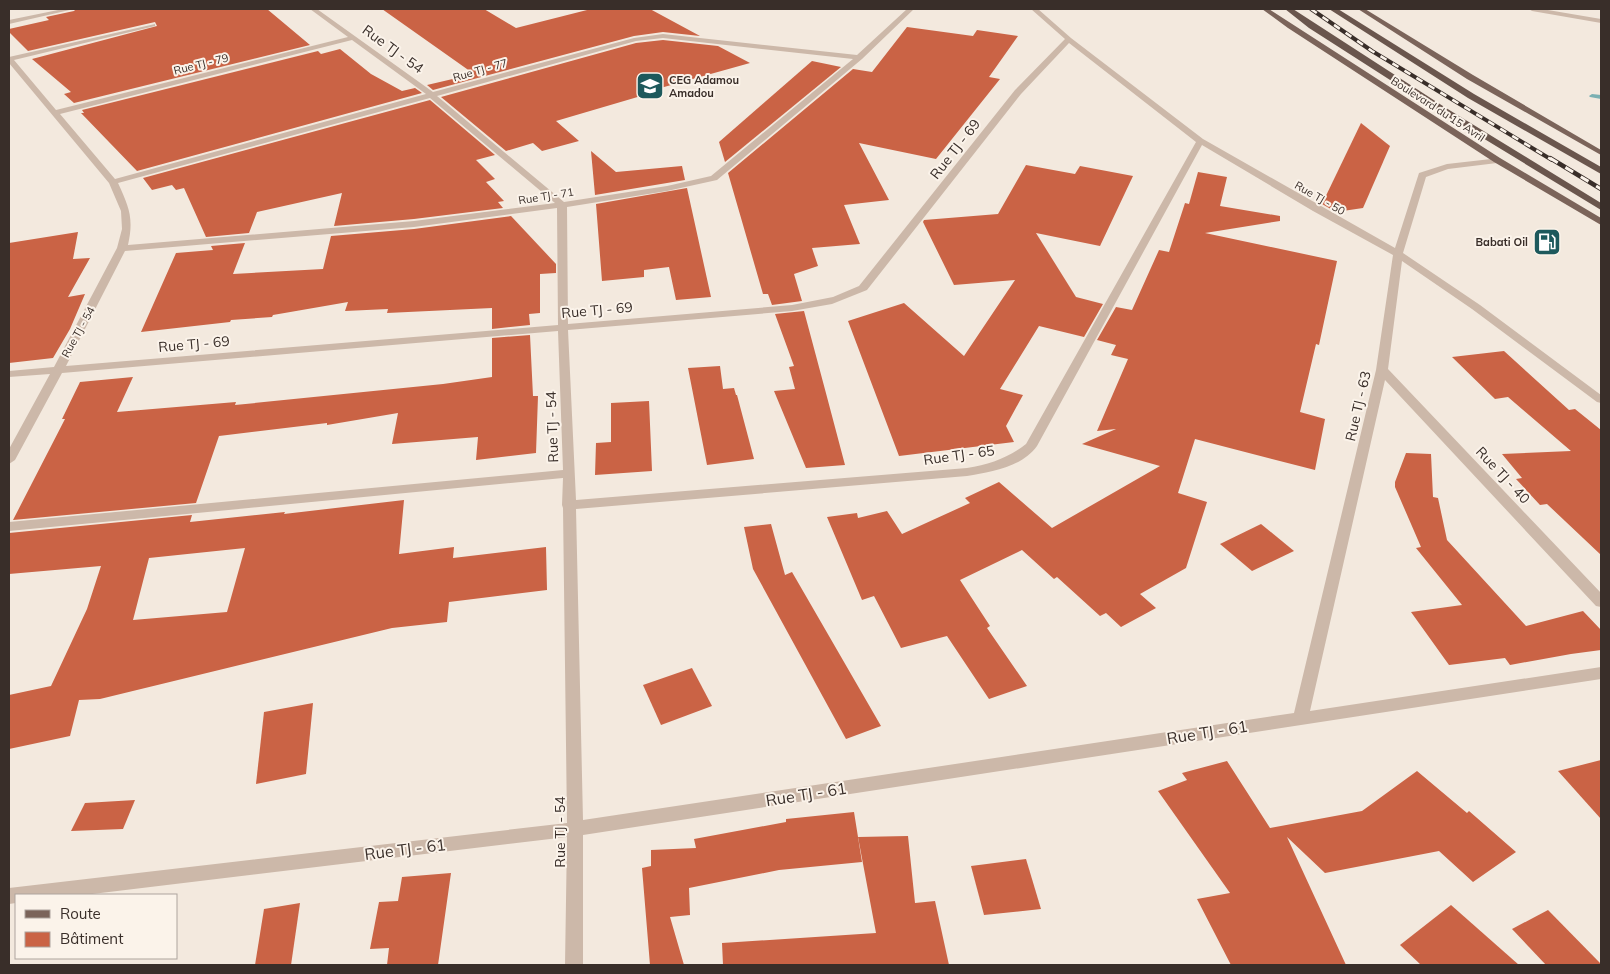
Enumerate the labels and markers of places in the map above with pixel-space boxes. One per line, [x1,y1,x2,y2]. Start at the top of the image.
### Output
school or university icon: CEG Adamou Amadou [635,71,665,101]
place label: CEG Adamou Amadou [669,73,739,100]
fuel station icon: Babati Oil [1532,227,1562,257]
place label: Babati Oil [1475,235,1528,249]

